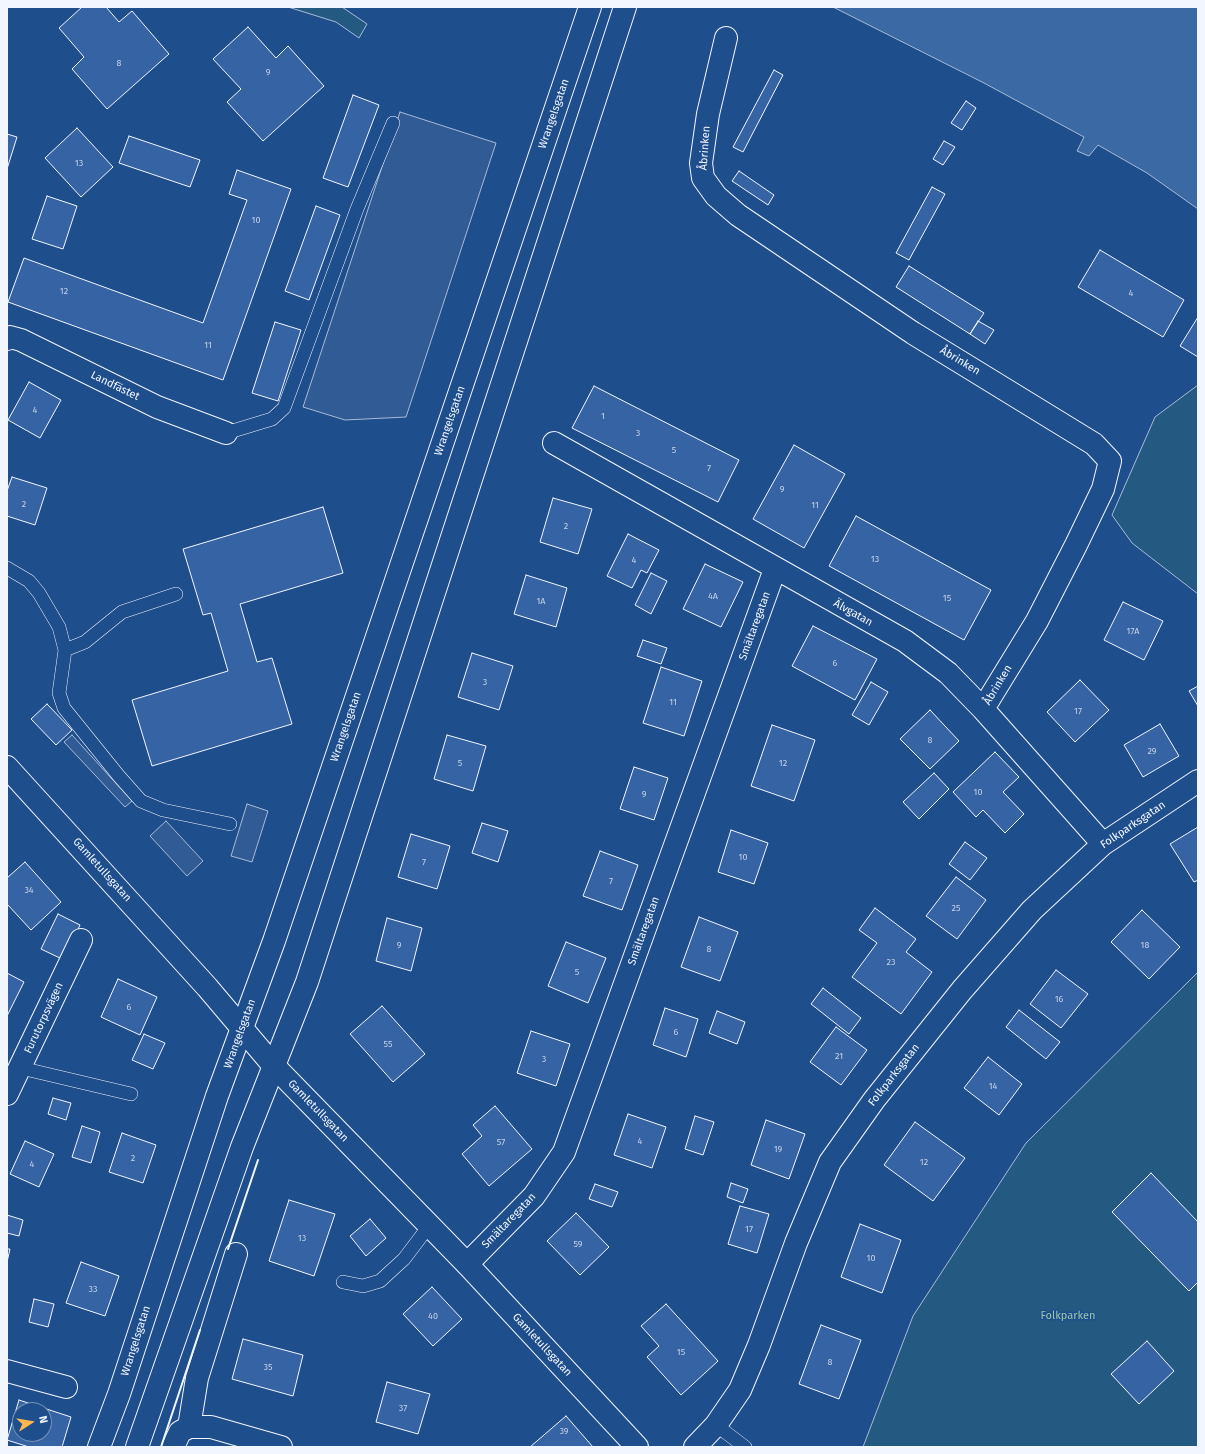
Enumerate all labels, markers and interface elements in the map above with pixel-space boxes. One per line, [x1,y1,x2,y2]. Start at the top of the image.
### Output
house number: 8 [117,58,121,68]
house number: 9 [266,67,270,77]
street label: Wrangelsgatan [536,77,572,151]
street label: Åbrinken [697,125,713,171]
house number: 13 [75,158,83,168]
house number: 10 [252,215,260,225]
house number: 12 [60,286,68,296]
house number: 4 [1129,288,1133,298]
house number: 11 [204,340,212,350]
street label: Åbrinken [937,344,983,378]
street label: Landfästet [88,369,142,403]
street label: Wrangelsgatan [432,384,468,458]
house number: 4 [33,405,37,415]
house number: 1 [601,411,605,421]
house number: 3 [636,428,640,438]
house number: 5 [672,445,676,455]
house number: 7 [707,463,711,473]
house number: 9 [780,484,784,494]
house number: 2 [22,499,26,509]
house number: 11 [811,500,819,510]
house number: 2 [564,521,568,531]
house number: 13 [871,554,879,564]
house number: 4 [632,555,636,565]
street label: Smältaregatan [736,590,774,662]
house number: 4A [708,591,718,601]
house number: 15 [943,593,951,603]
house number: 1A [536,596,546,606]
street label: Älvgatan [831,597,875,629]
house number: 17A [1127,626,1139,636]
house number: 6 [833,658,837,668]
street label: Åbrinken [981,662,1015,708]
house number: 3 [483,677,487,687]
street label: Wrangelsgatan [328,690,364,764]
house number: 11 [669,697,677,707]
house number: 17 [1074,706,1082,716]
house number: 8 [928,735,932,745]
house number: 29 [1147,746,1157,756]
house number: 5 [458,758,462,768]
house number: 12 [779,758,787,768]
house number: 10 [974,787,982,797]
house number: 9 [642,789,646,799]
street label: Folkparksgatan [1098,798,1168,852]
street label: Gamletullsgatan [70,835,134,905]
house number: 10 [739,852,747,862]
house number: 7 [422,857,426,867]
house number: 7 [609,876,613,886]
house number: 34 [24,885,34,895]
street label: Smältaregatan [625,895,663,967]
house number: 25 [952,903,960,913]
house number: 9 [397,940,401,950]
house number: 18 [1141,940,1149,950]
house number: 8 [707,944,711,954]
house number: 23 [887,957,895,967]
house number: 5 [575,967,579,977]
street label: Furutorpsvägen [22,980,66,1056]
house number: 16 [1055,994,1063,1004]
street label: Wrangelsgatan [221,997,259,1071]
house number: 6 [127,1002,131,1012]
house number: 6 [674,1027,678,1037]
house number: 55 [384,1039,392,1049]
street label: Folkparksgatan [866,1041,922,1109]
house number: 21 [835,1051,843,1061]
house number: 3 [542,1054,546,1064]
street label: Gamletullsgatan [285,1077,351,1145]
house number: 14 [989,1081,997,1091]
house number: 4 [638,1136,642,1146]
house number: 57 [497,1137,505,1147]
house number: 19 [774,1144,782,1154]
house number: 2 [131,1153,135,1163]
house number: 12 [920,1157,928,1167]
house number: 4 [30,1159,34,1169]
street label: Smältaregatan [479,1190,539,1252]
house number: 17 [745,1224,753,1234]
house number: 13 [298,1233,306,1243]
house number: 59 [573,1239,583,1249]
house number: 10 [867,1253,875,1263]
house number: 33 [89,1284,97,1294]
street label: Wrangelsgatan [118,1304,154,1378]
park label: Folkparken [1041,1309,1095,1323]
house number: 40 [428,1311,438,1321]
street label: Gamletullsgatan [509,1311,575,1379]
house number: 15 [677,1347,685,1357]
house number: 8 [828,1357,832,1367]
house number: 35 [264,1362,272,1372]
north arrow [12,1402,52,1442]
house number: 37 [399,1403,407,1413]
text: N [36,1415,50,1425]
house number: 39 [559,1426,569,1436]

